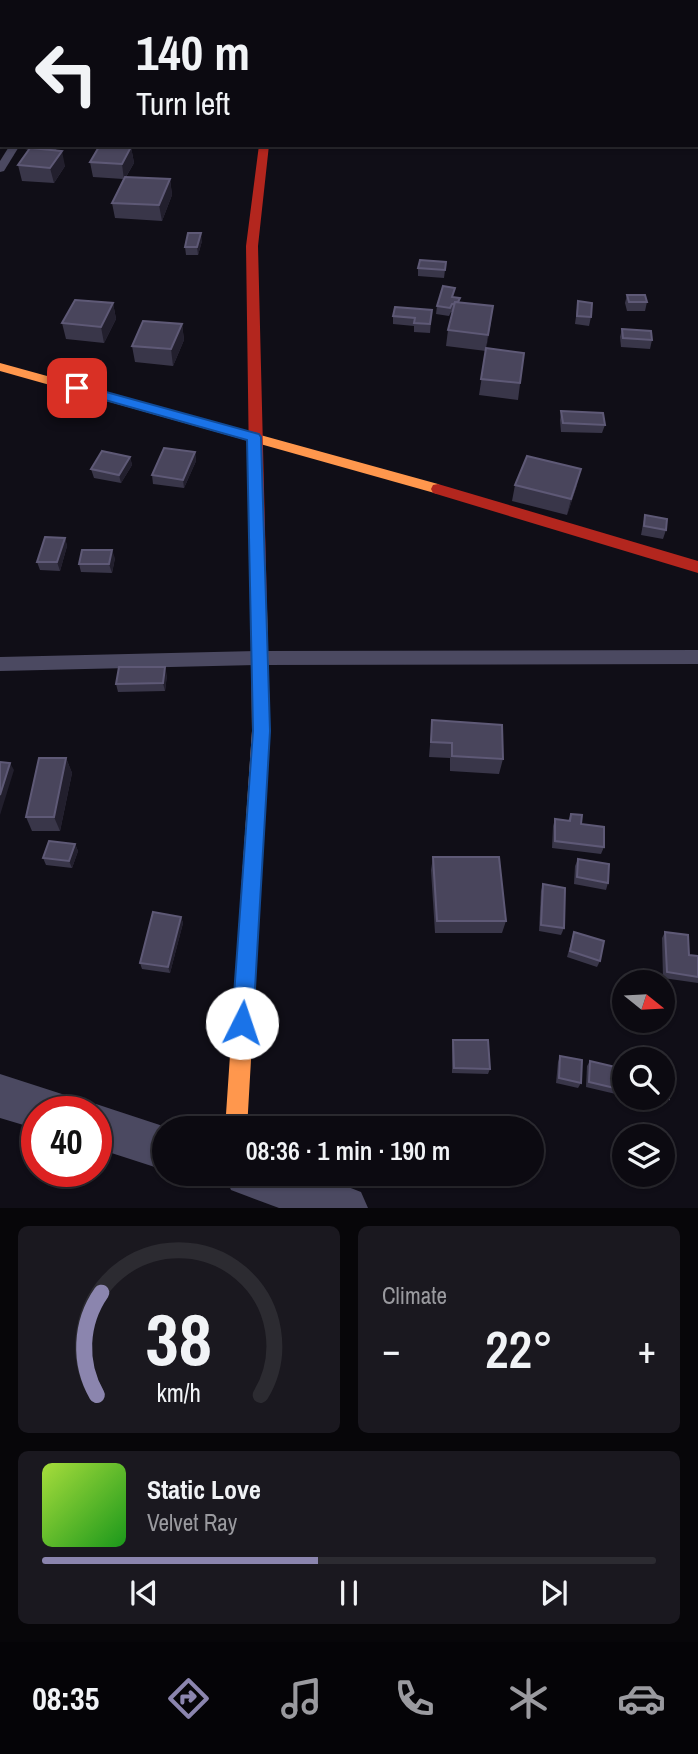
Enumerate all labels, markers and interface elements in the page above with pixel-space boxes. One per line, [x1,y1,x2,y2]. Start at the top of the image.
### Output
text: 140 m [136,19,250,85]
icon: left [21,28,112,119]
text: Turn left [136,82,230,125]
pin [47,358,107,418]
icon: arrive [58,369,96,407]
north arrow [612,970,676,1032]
map controls [612,970,675,1187]
position arrow [205,986,279,1060]
button: search [612,1047,675,1110]
speed limit sign: 40 [21,1096,112,1187]
button: layers [612,1124,675,1187]
text: 08:36 · 1 min · 190 m [246,1133,450,1168]
text: Climate [382,1280,447,1311]
text: 38 [146,1291,212,1389]
text: 22° [485,1314,553,1384]
text: − [382,1324,400,1375]
text: + [638,1324,656,1375]
text: km/h [157,1376,201,1410]
text: Static Love [147,1472,261,1507]
text: Velvet Ray [147,1507,237,1538]
icon: previous [125,1574,163,1612]
icon: pause [330,1574,368,1612]
icon: next [535,1574,573,1612]
icon: directions [164,1674,213,1723]
icon: music [277,1674,326,1723]
icon: phone [390,1674,439,1723]
icon: climate [504,1674,553,1723]
icon: car [617,1674,666,1723]
text: 08:35 [32,1677,99,1720]

